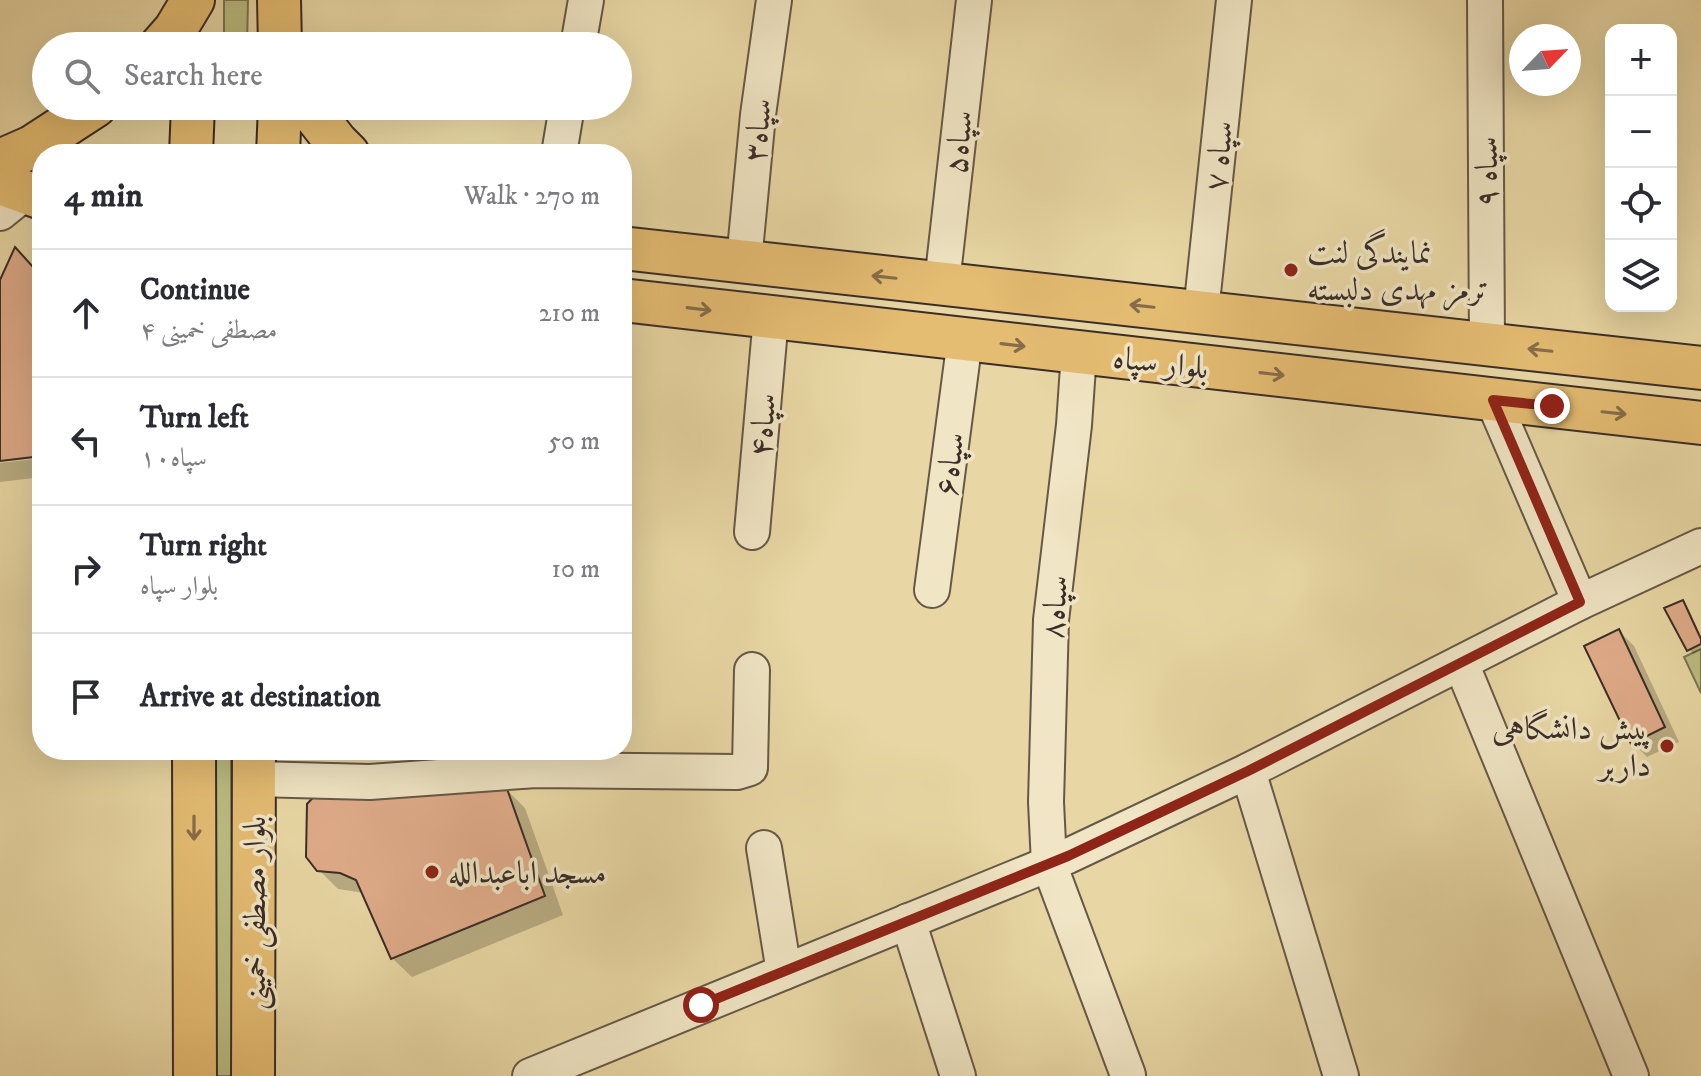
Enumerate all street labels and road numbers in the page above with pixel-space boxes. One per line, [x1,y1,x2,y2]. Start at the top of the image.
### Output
street label: سپاه۳ [736,96,782,164]
street label: سپاه۵ [937,108,983,176]
street label: سپاه ۷ [1196,119,1244,193]
street label: سپاه ۹ [1468,137,1508,207]
street label: بلوار سپاه [1111,338,1211,390]
street label: سپاه۴ [741,392,787,459]
street label: سپاه۶ [927,430,975,499]
street label: سپاه۸ [1033,574,1079,641]
street label: بلوار مصطفی خمینی [236,816,277,1010]

